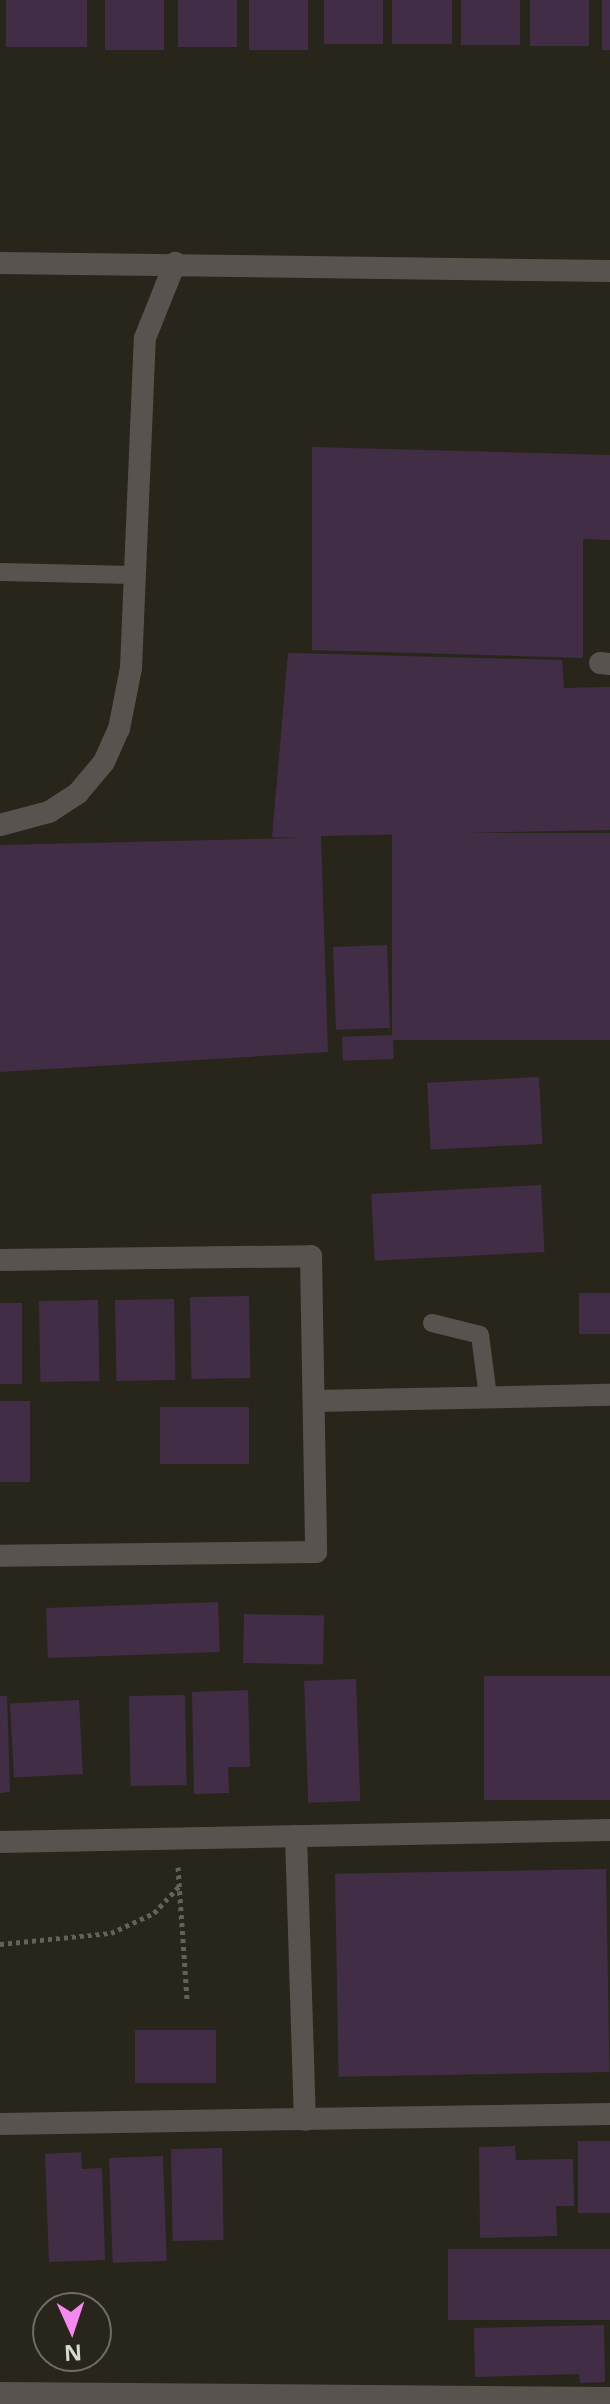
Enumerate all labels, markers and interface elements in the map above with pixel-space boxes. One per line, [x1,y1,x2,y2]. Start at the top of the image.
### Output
north arrow [32,2292,112,2372]
text: N [63,2339,83,2369]

